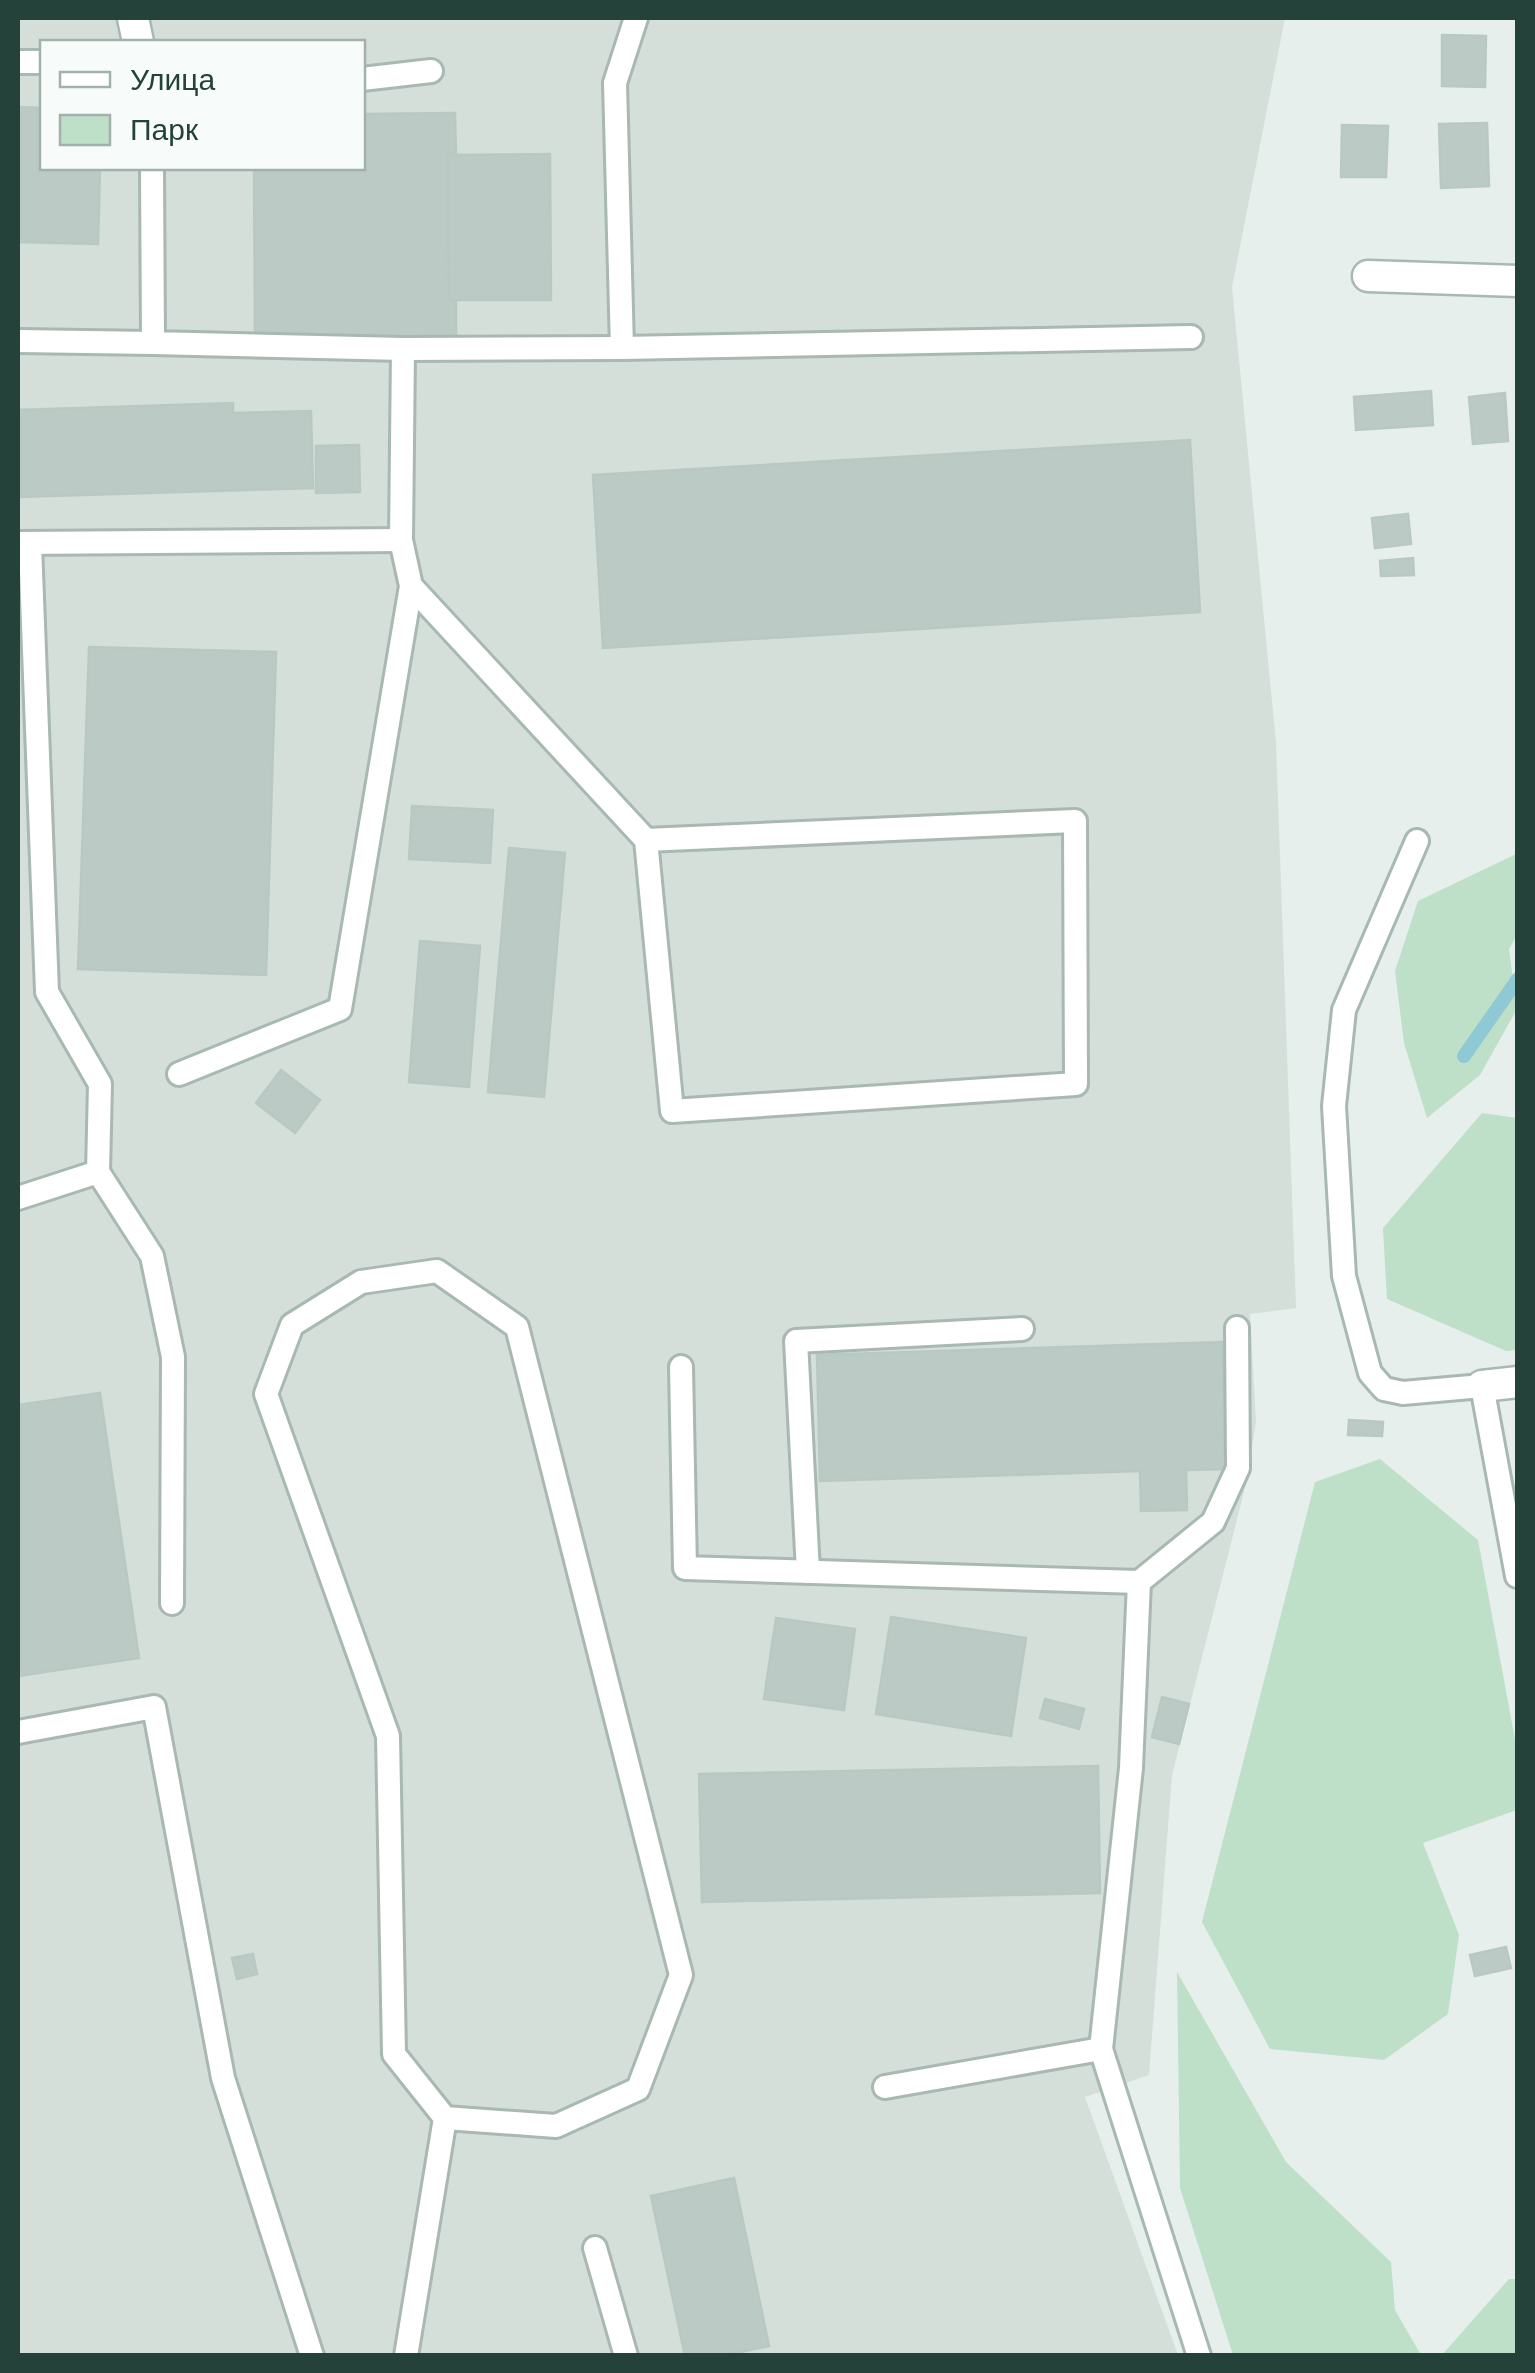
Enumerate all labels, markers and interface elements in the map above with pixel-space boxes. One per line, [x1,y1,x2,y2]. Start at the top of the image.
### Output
legend [40,40,365,170]
text: Улица [130,60,215,96]
text: Парк [130,110,199,146]

